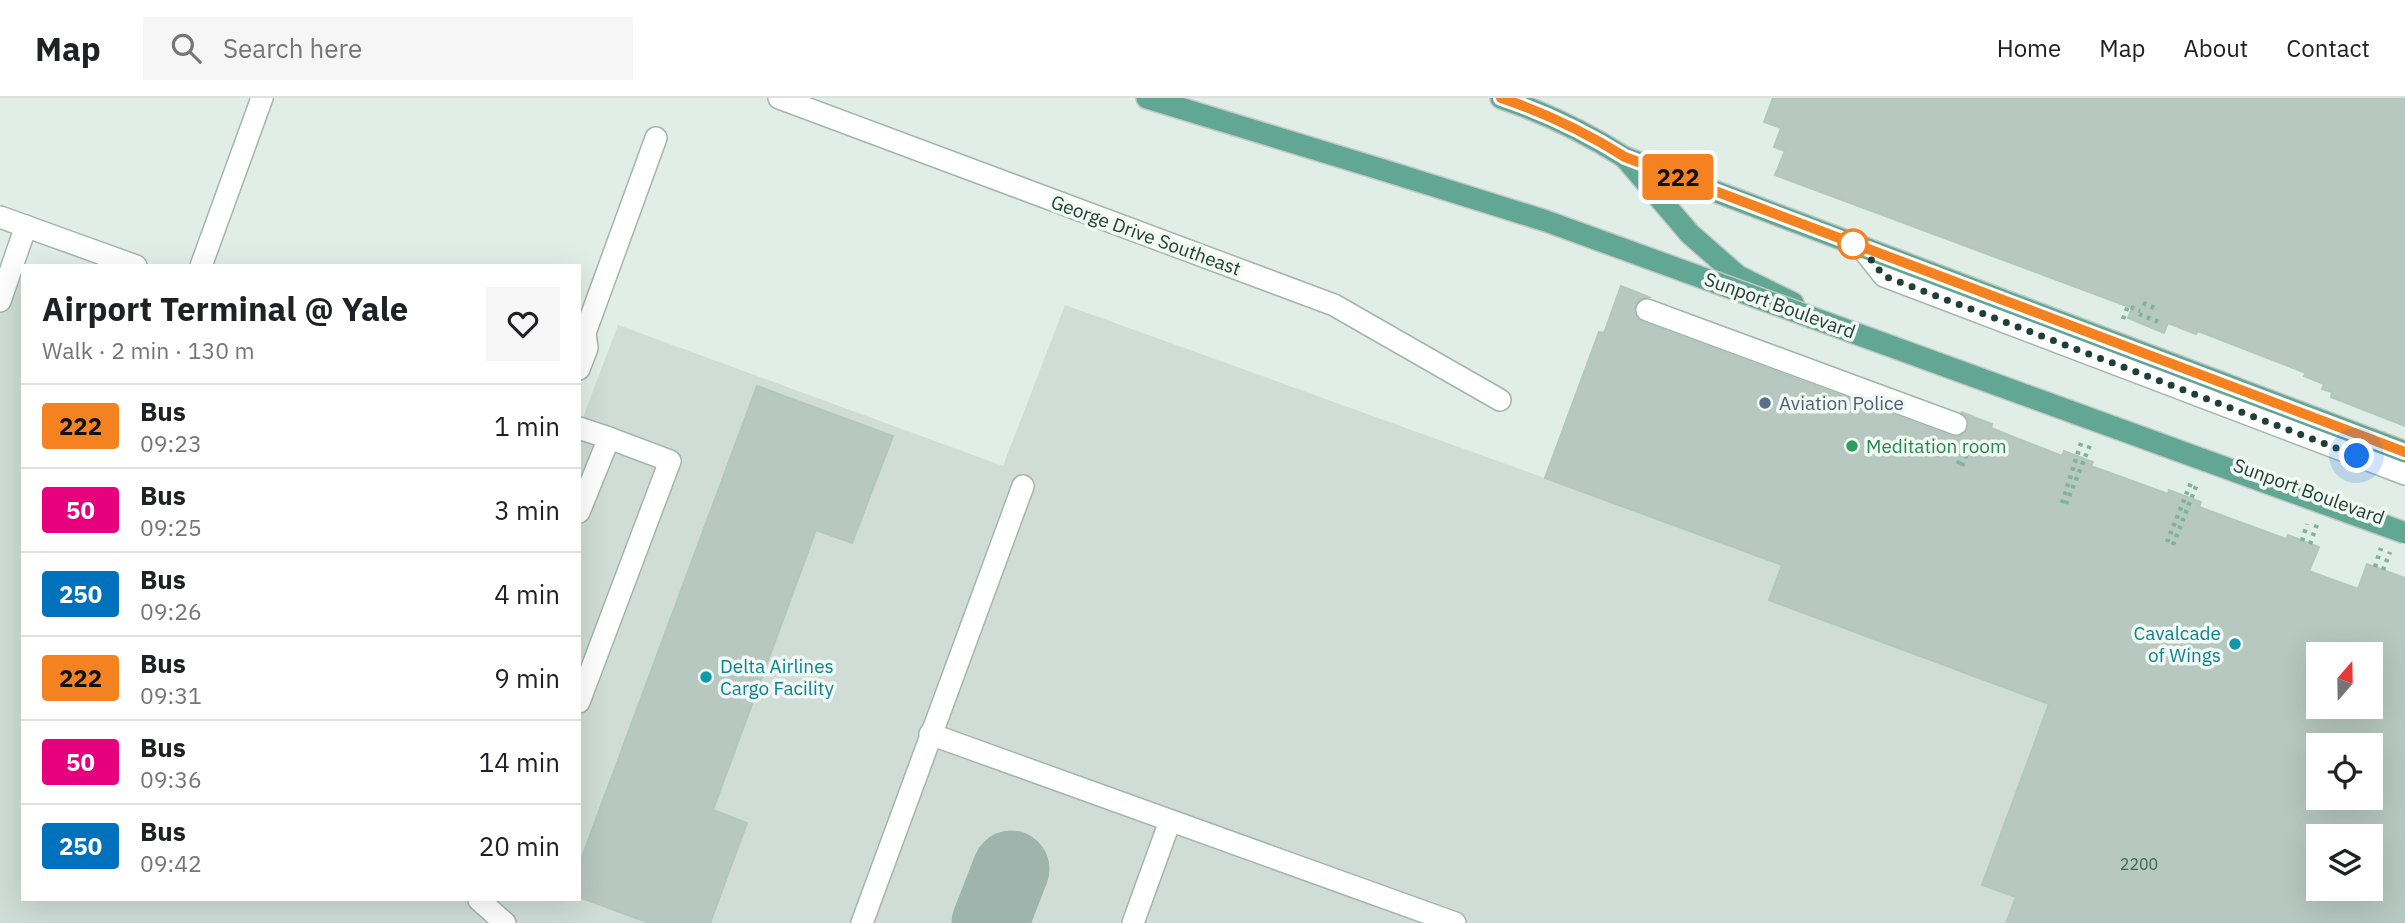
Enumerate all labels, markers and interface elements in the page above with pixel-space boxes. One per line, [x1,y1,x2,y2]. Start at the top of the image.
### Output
search box [143,17,633,80]
text: Map [35,27,101,70]
icon: search [167,29,205,67]
text: Search here [223,31,362,65]
text: Home [1997,32,2061,64]
text: Map [2099,32,2145,64]
text: About [2183,32,2248,64]
text: Contact [2286,32,2370,64]
line badge: 222 [1638,154,1718,200]
text: 222 [1656,161,1700,193]
street label: George Drive Southeast [1048,189,1244,281]
unlabelled marker [1838,229,1868,259]
street label: Sunport Boulevard [1701,267,1859,343]
text: Airport Terminal @ Yale [42,287,408,330]
button: heart [486,287,560,361]
text: Walk · 2 min · 130 m [42,335,255,365]
place label: Aviation Police [1779,391,1904,415]
text: Bus [140,394,186,428]
marker: Aviation Police [1757,395,1773,411]
text: 1 min [494,409,560,443]
text: 222 [59,410,102,442]
text: 09:23 [140,428,202,458]
place label: Meditation room [1866,434,2007,458]
marker: Meditation room [1844,438,1860,454]
your location [2339,438,2374,473]
street label: Sunport Boulevard [2230,453,2388,529]
text: Bus [140,478,186,512]
text: 3 min [494,493,560,527]
text: 50 [66,494,95,526]
text: 09:25 [140,512,202,542]
text: Bus [140,562,186,596]
text: 4 min [494,577,560,611]
text: 250 [59,578,102,610]
text: 09:26 [140,596,202,626]
place label: Cavalcade of Wings [2134,621,2221,667]
marker: Cavalcade of Wings [2227,636,2243,652]
north arrow [2306,642,2384,719]
map controls [2306,642,2383,901]
text: Bus [140,646,186,680]
place label: Delta Airlines Cargo Facility [720,654,834,700]
text: 9 min [494,661,560,695]
text: 222 [59,662,102,694]
marker: Delta Airlines Cargo Facility [698,669,714,685]
text: 09:31 [140,680,202,710]
text: Bus [140,730,186,764]
button: locate [2306,733,2383,810]
text: 14 min [479,745,560,779]
text: 50 [66,746,95,778]
text: 09:36 [140,764,202,794]
text: Bus [140,814,186,848]
button: layers [2306,824,2383,901]
text: 20 min [479,829,560,863]
text: 250 [59,830,102,862]
text: 09:42 [140,848,202,878]
house number: 2200 [2120,854,2158,874]

